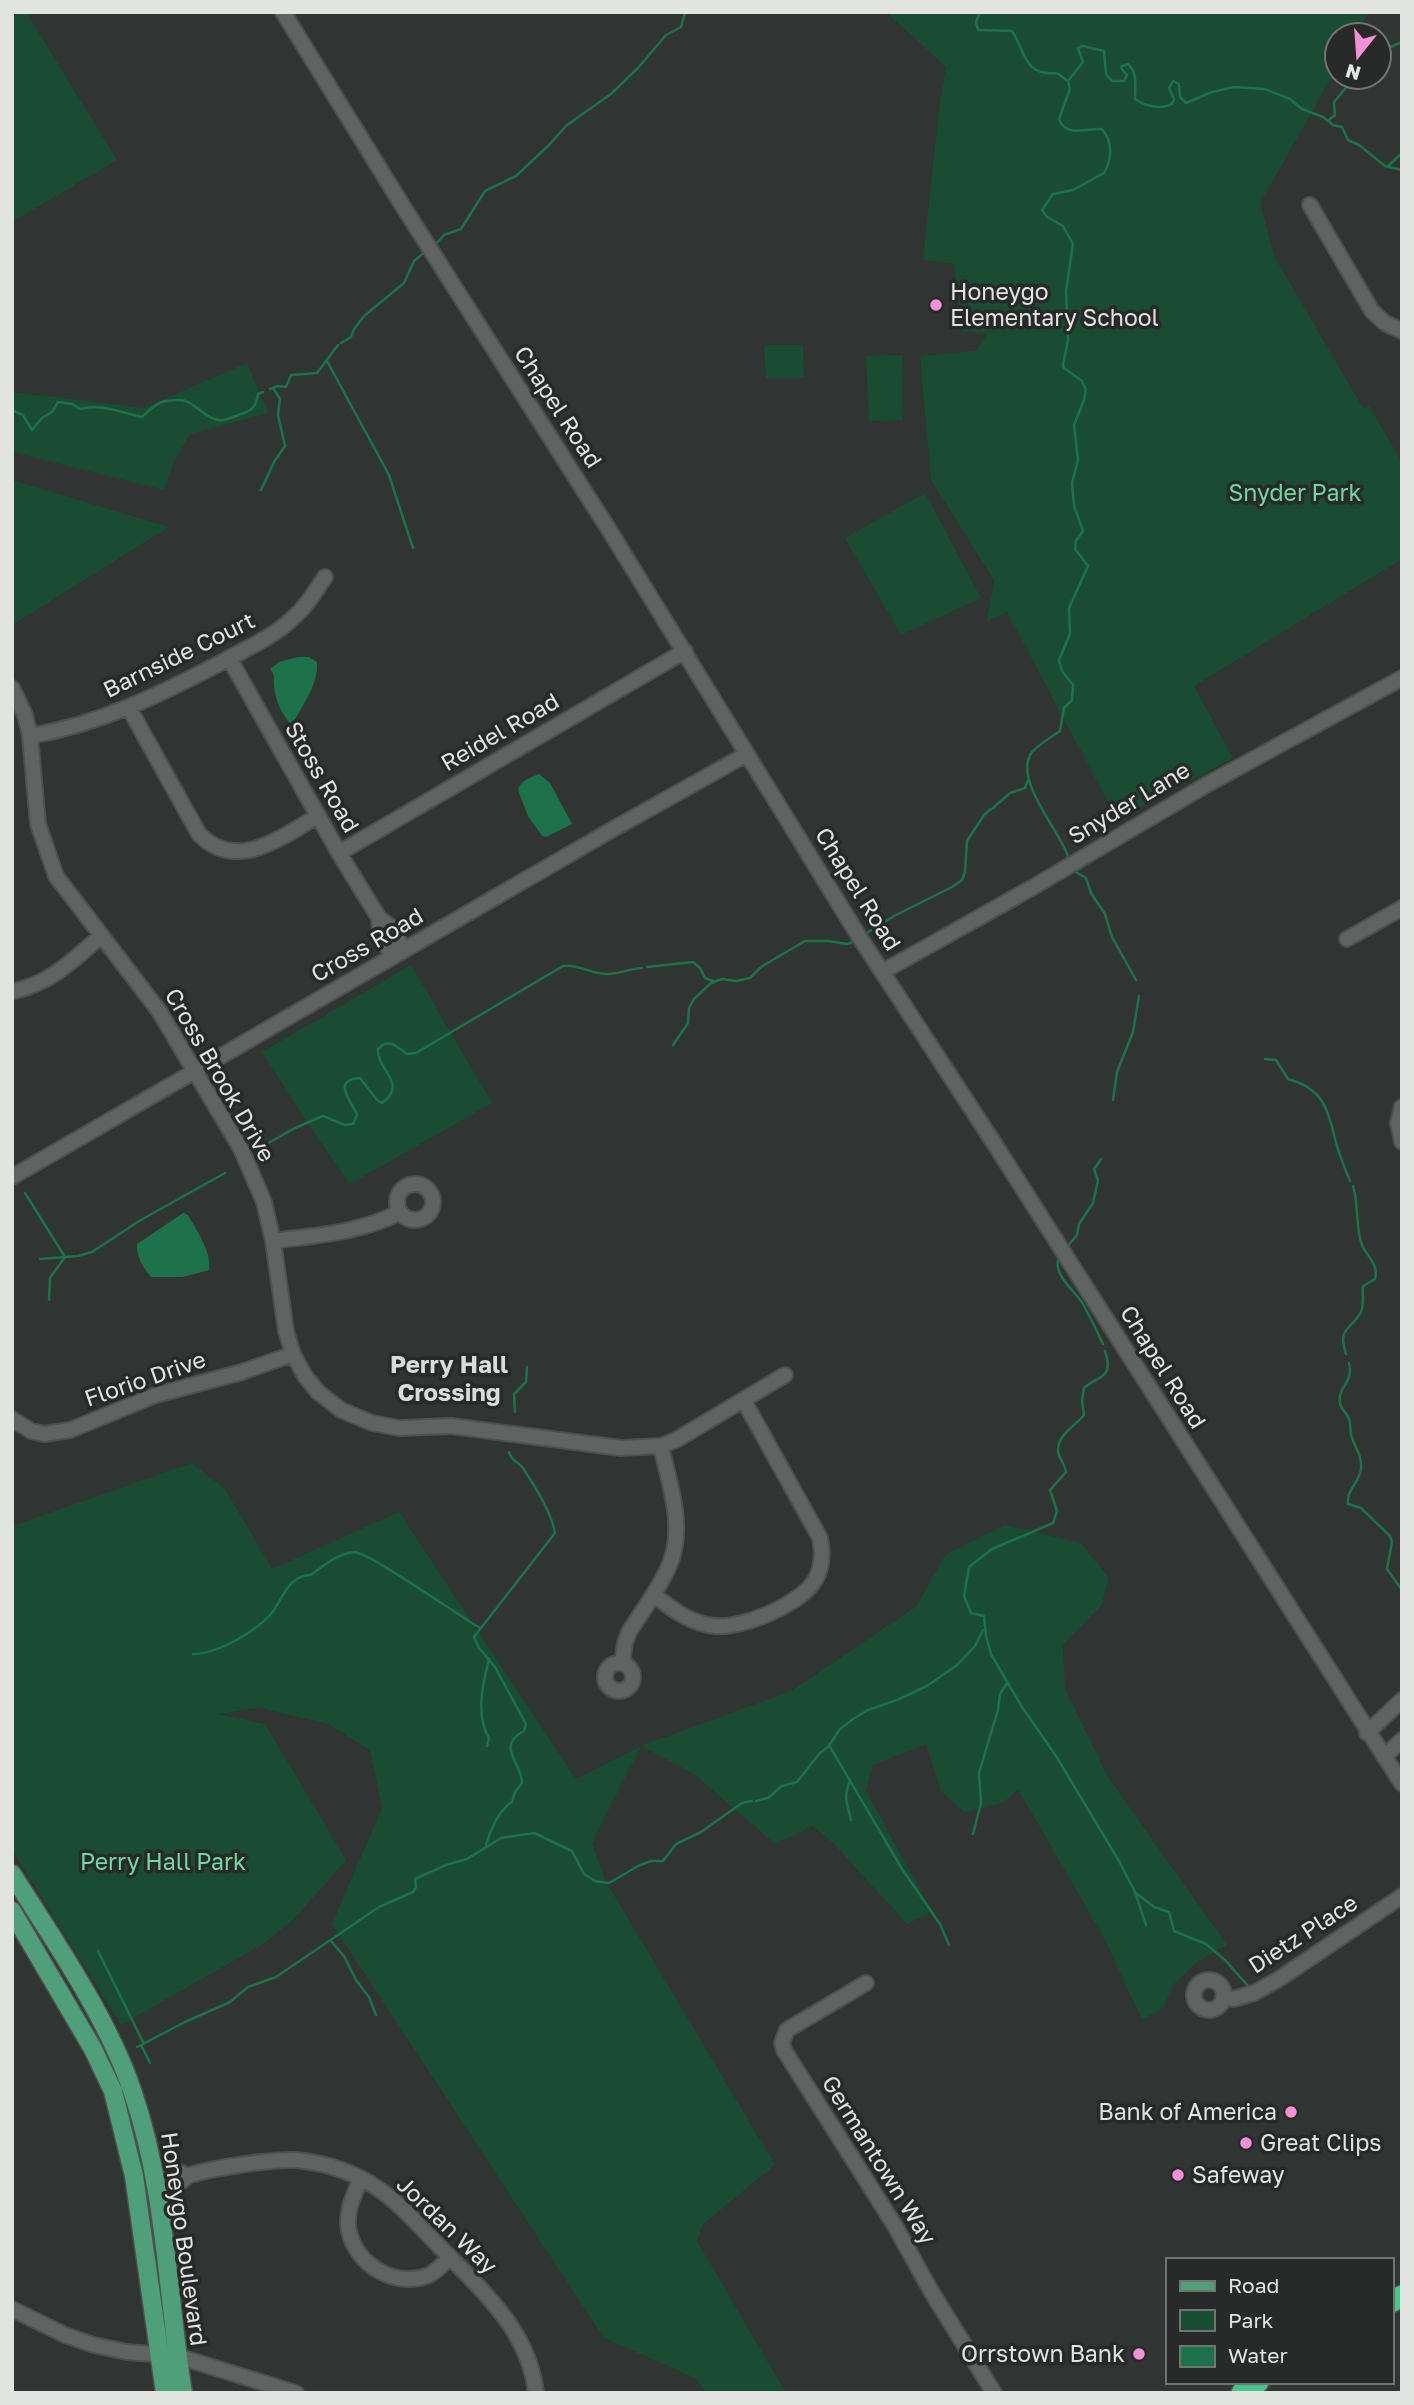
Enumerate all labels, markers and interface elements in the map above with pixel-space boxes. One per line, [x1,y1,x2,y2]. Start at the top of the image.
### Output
north arrow [1323,21,1393,91]
text: N [1343,60,1363,86]
place label: Honeygo Elementary School [950,277,1159,331]
marker: Honeygo Elementary School [928,297,944,313]
street label: Chapel Road [509,340,609,473]
park label: Snyder Park [1229,478,1361,506]
street label: Barnside Court [98,605,259,703]
street label: Reidel Road [435,686,564,776]
street label: Stoss Road [280,716,366,837]
street label: Snyder Lane [1063,755,1194,849]
street label: Chapel Road [810,822,908,955]
street label: Cross Road [306,901,427,987]
street label: Cross Brook Drive [160,983,282,1166]
street label: Chapel Road [1115,1300,1213,1433]
street label: Florio Drive [80,1344,209,1412]
district label: Perry Hall Crossing [390,1349,508,1406]
park label: Perry Hall Park [80,1847,246,1875]
street label: Dietz Place [1243,1888,1362,1979]
street label: Germantown Way [817,2070,943,2249]
place label: Bank of America [1098,2097,1277,2125]
marker: Bank of America [1283,2104,1299,2120]
place label: Great Clips [1260,2128,1382,2156]
street label: Honeygo Boulevard [156,2130,214,2348]
marker: Great Clips [1238,2135,1254,2151]
place label: Safeway [1192,2160,1285,2188]
marker: Safeway [1170,2167,1186,2183]
street label: Jordan Way [392,2169,504,2279]
legend [1166,2258,1393,2384]
text: Road [1228,2272,1279,2298]
text: Park [1228,2307,1274,2333]
place label: Orrstown Bank [961,2339,1125,2367]
text: Water [1228,2342,1288,2368]
marker: Orrstown Bank [1131,2346,1147,2362]

